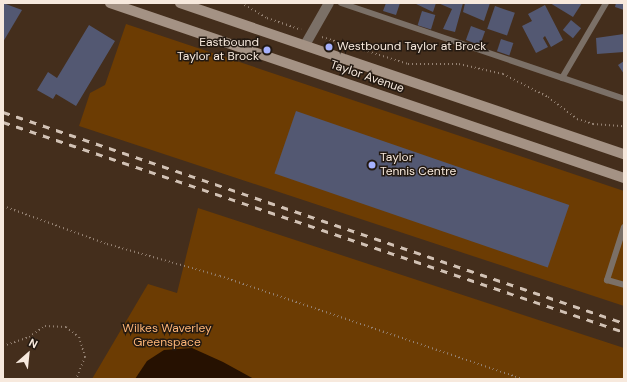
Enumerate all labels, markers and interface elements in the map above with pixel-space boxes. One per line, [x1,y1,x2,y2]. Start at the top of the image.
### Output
place label: Eastbound Taylor at Brock [177,36,259,64]
place label: Westbound Taylor at Brock [337,40,486,54]
marker: Westbound Taylor at Brock [324,42,334,52]
marker: Eastbound Taylor at Brock [262,45,272,55]
street label: Taylor Avenue [328,58,406,96]
place label: Taylor Tennis Centre [380,151,456,179]
marker: Taylor Tennis Centre [367,160,377,170]
park label: Wilkes Waverley Greenspace [122,322,212,350]
north arrow [8,334,48,374]
text: N [27,335,40,351]

